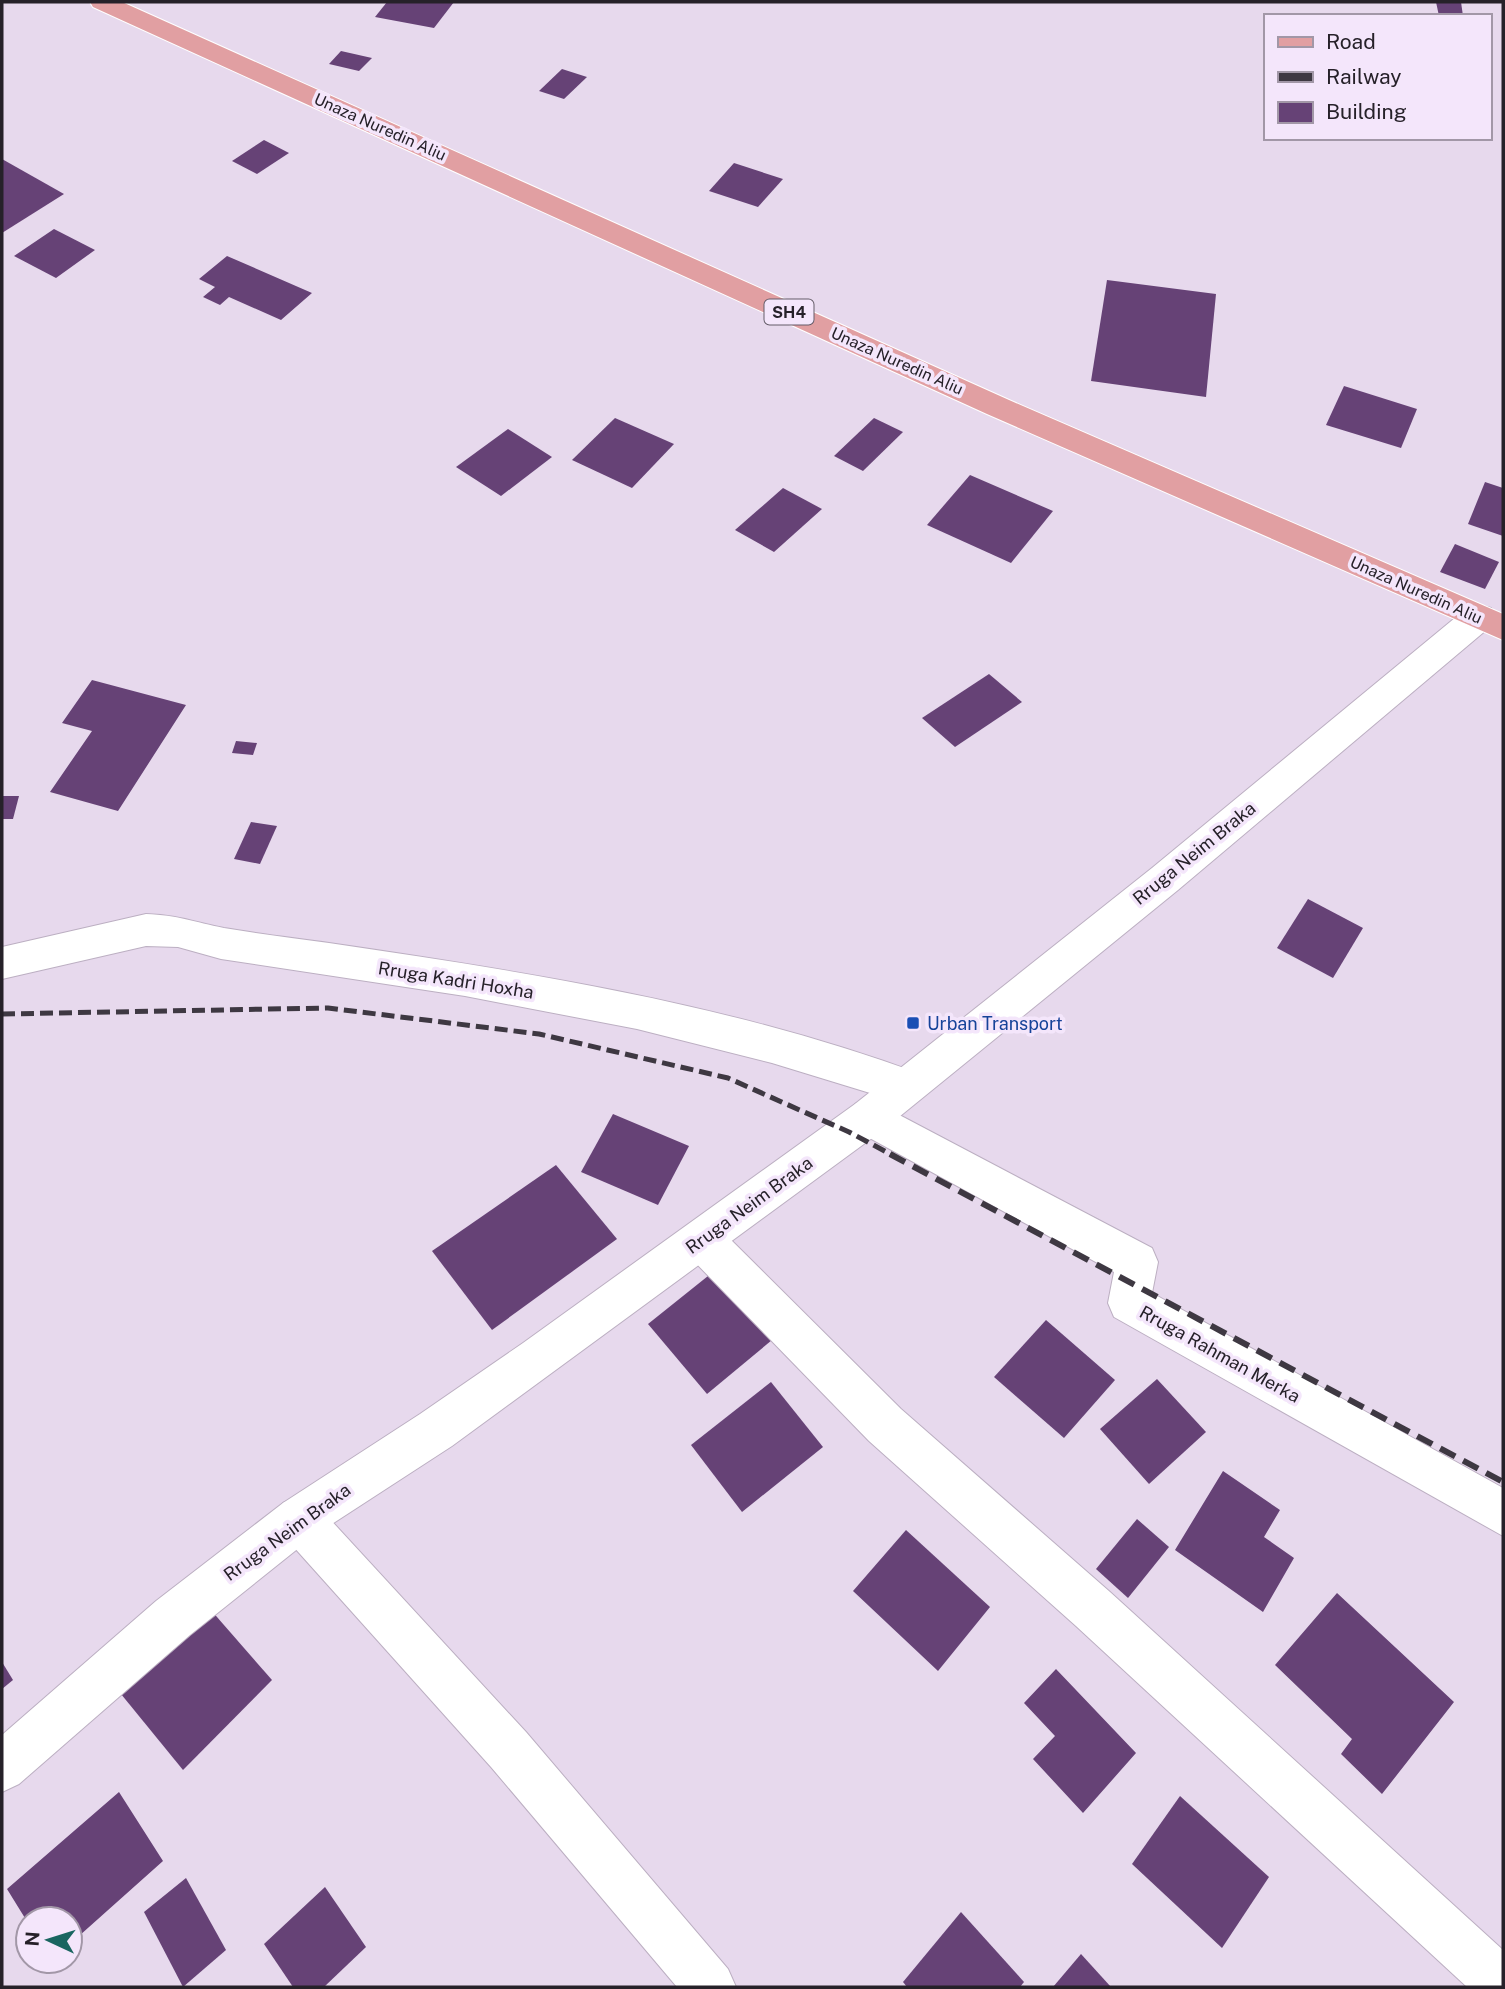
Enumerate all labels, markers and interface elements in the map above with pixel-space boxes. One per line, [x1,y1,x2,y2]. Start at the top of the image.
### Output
legend [1264,14,1491,140]
text: Road [1326,29,1376,54]
text: Railway [1326,64,1402,89]
street label: Unaza Nuredin Aliu [311,89,449,165]
text: Building [1326,99,1407,124]
road number: SH4 [764,300,814,324]
street label: Unaza Nuredin Aliu [828,323,966,399]
street label: Unaza Nuredin Aliu [1347,552,1485,628]
street label: Rruga Neim Braka [1129,797,1259,909]
street label: Rruga Kadri Hoxha [377,957,535,1003]
place label: Urban Transport [927,1013,1063,1034]
marker: Urban Transport [905,1015,921,1031]
street label: Rruga Neim Braka [682,1152,816,1258]
street label: Rruga Rahman Merka [1136,1301,1304,1407]
street label: Rruga Neim Braka [220,1479,354,1585]
north arrow [14,1905,84,1975]
text: N [21,1931,44,1947]

